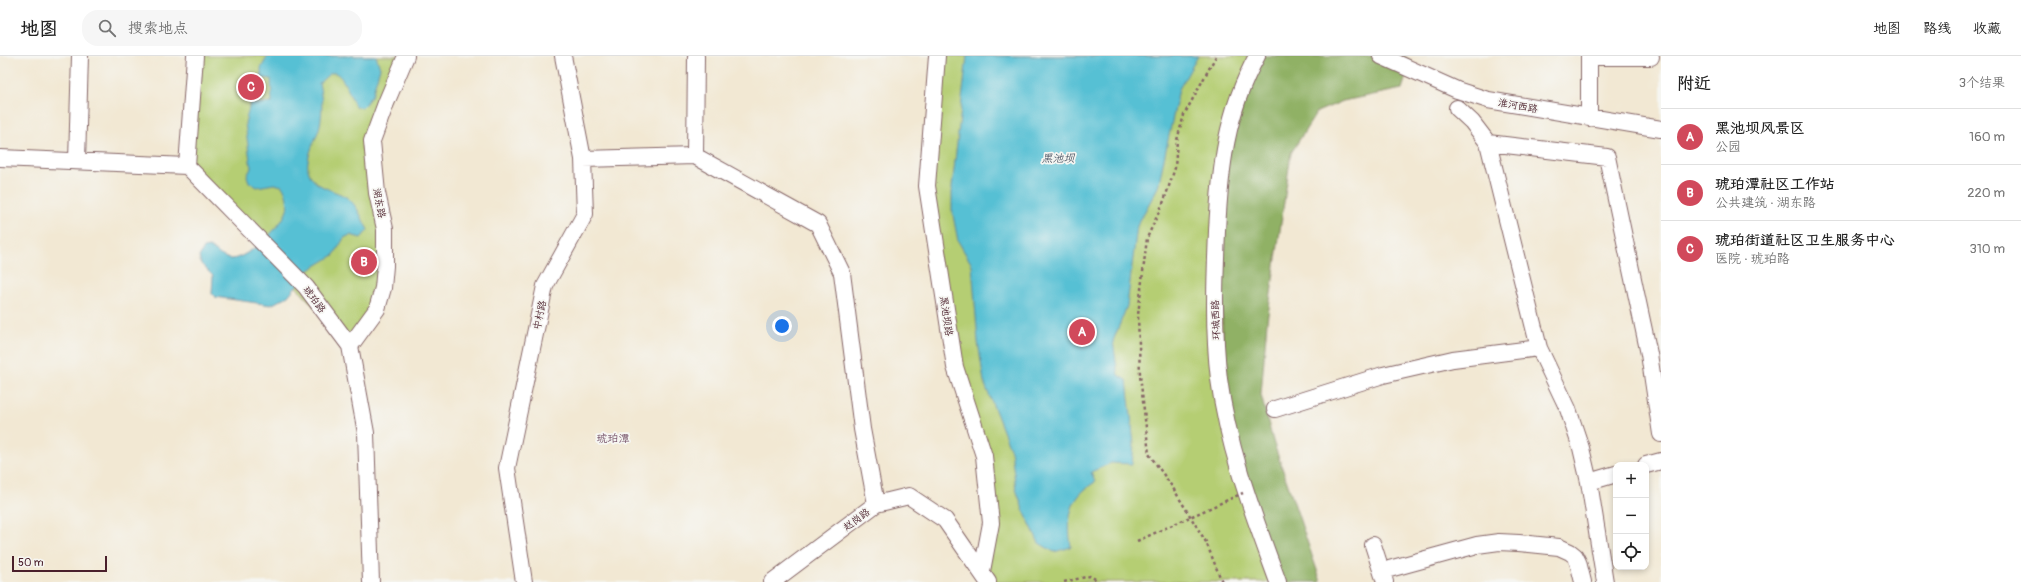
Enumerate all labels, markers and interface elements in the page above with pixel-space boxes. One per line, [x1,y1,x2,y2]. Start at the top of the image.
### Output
search box [82,10,362,46]
text: 地图 [20,17,58,41]
icon: search [96,17,118,39]
text: 搜索地点 [128,19,188,38]
text: 地图 [1873,20,1901,37]
text: 路线 [1923,20,1951,37]
text: 收藏 [1973,20,2001,37]
pin: C [238,72,264,102]
text: 附近 [1677,73,1711,94]
text: 3个结果 [1959,75,2005,91]
street label: 淮河西路 [1497,97,1539,115]
text: 黑池坝风景区 [1715,119,1805,138]
text: A [1686,129,1694,145]
text: 160 m [1969,129,2005,145]
text: 公园 [1715,139,1741,155]
water label: 黑池坝 [1042,152,1075,165]
text: 琥珀潭社区工作站 [1715,175,1835,194]
text: B [1686,185,1694,201]
text: 220 m [1967,185,2005,201]
street label: 湖东路 [370,187,388,219]
text: 公共建筑 · 湖东路 [1715,195,1816,211]
text: 琥珀街道社区卫生服务中心 [1715,231,1895,250]
text: C [1686,241,1694,257]
text: 310 m [1969,241,2005,257]
pin: B [351,247,377,277]
text: 医院 · 琥珀路 [1715,251,1790,267]
street label: 琥珀路 [300,284,328,315]
street label: 黑池坝路 [937,295,955,337]
street label: 中村路 [531,299,549,331]
street label: 环城西路 [1209,300,1223,340]
your location [772,316,792,336]
pin: A [1069,317,1095,347]
district label: 琥珀潭 [597,432,630,445]
map controls [1613,462,1649,570]
button: + [1613,462,1649,498]
button: − [1613,498,1649,534]
street label: 赵岗路 [841,506,872,534]
button: locate [1613,534,1649,570]
scale bar [12,554,107,573]
text: 50 m [18,556,44,569]

